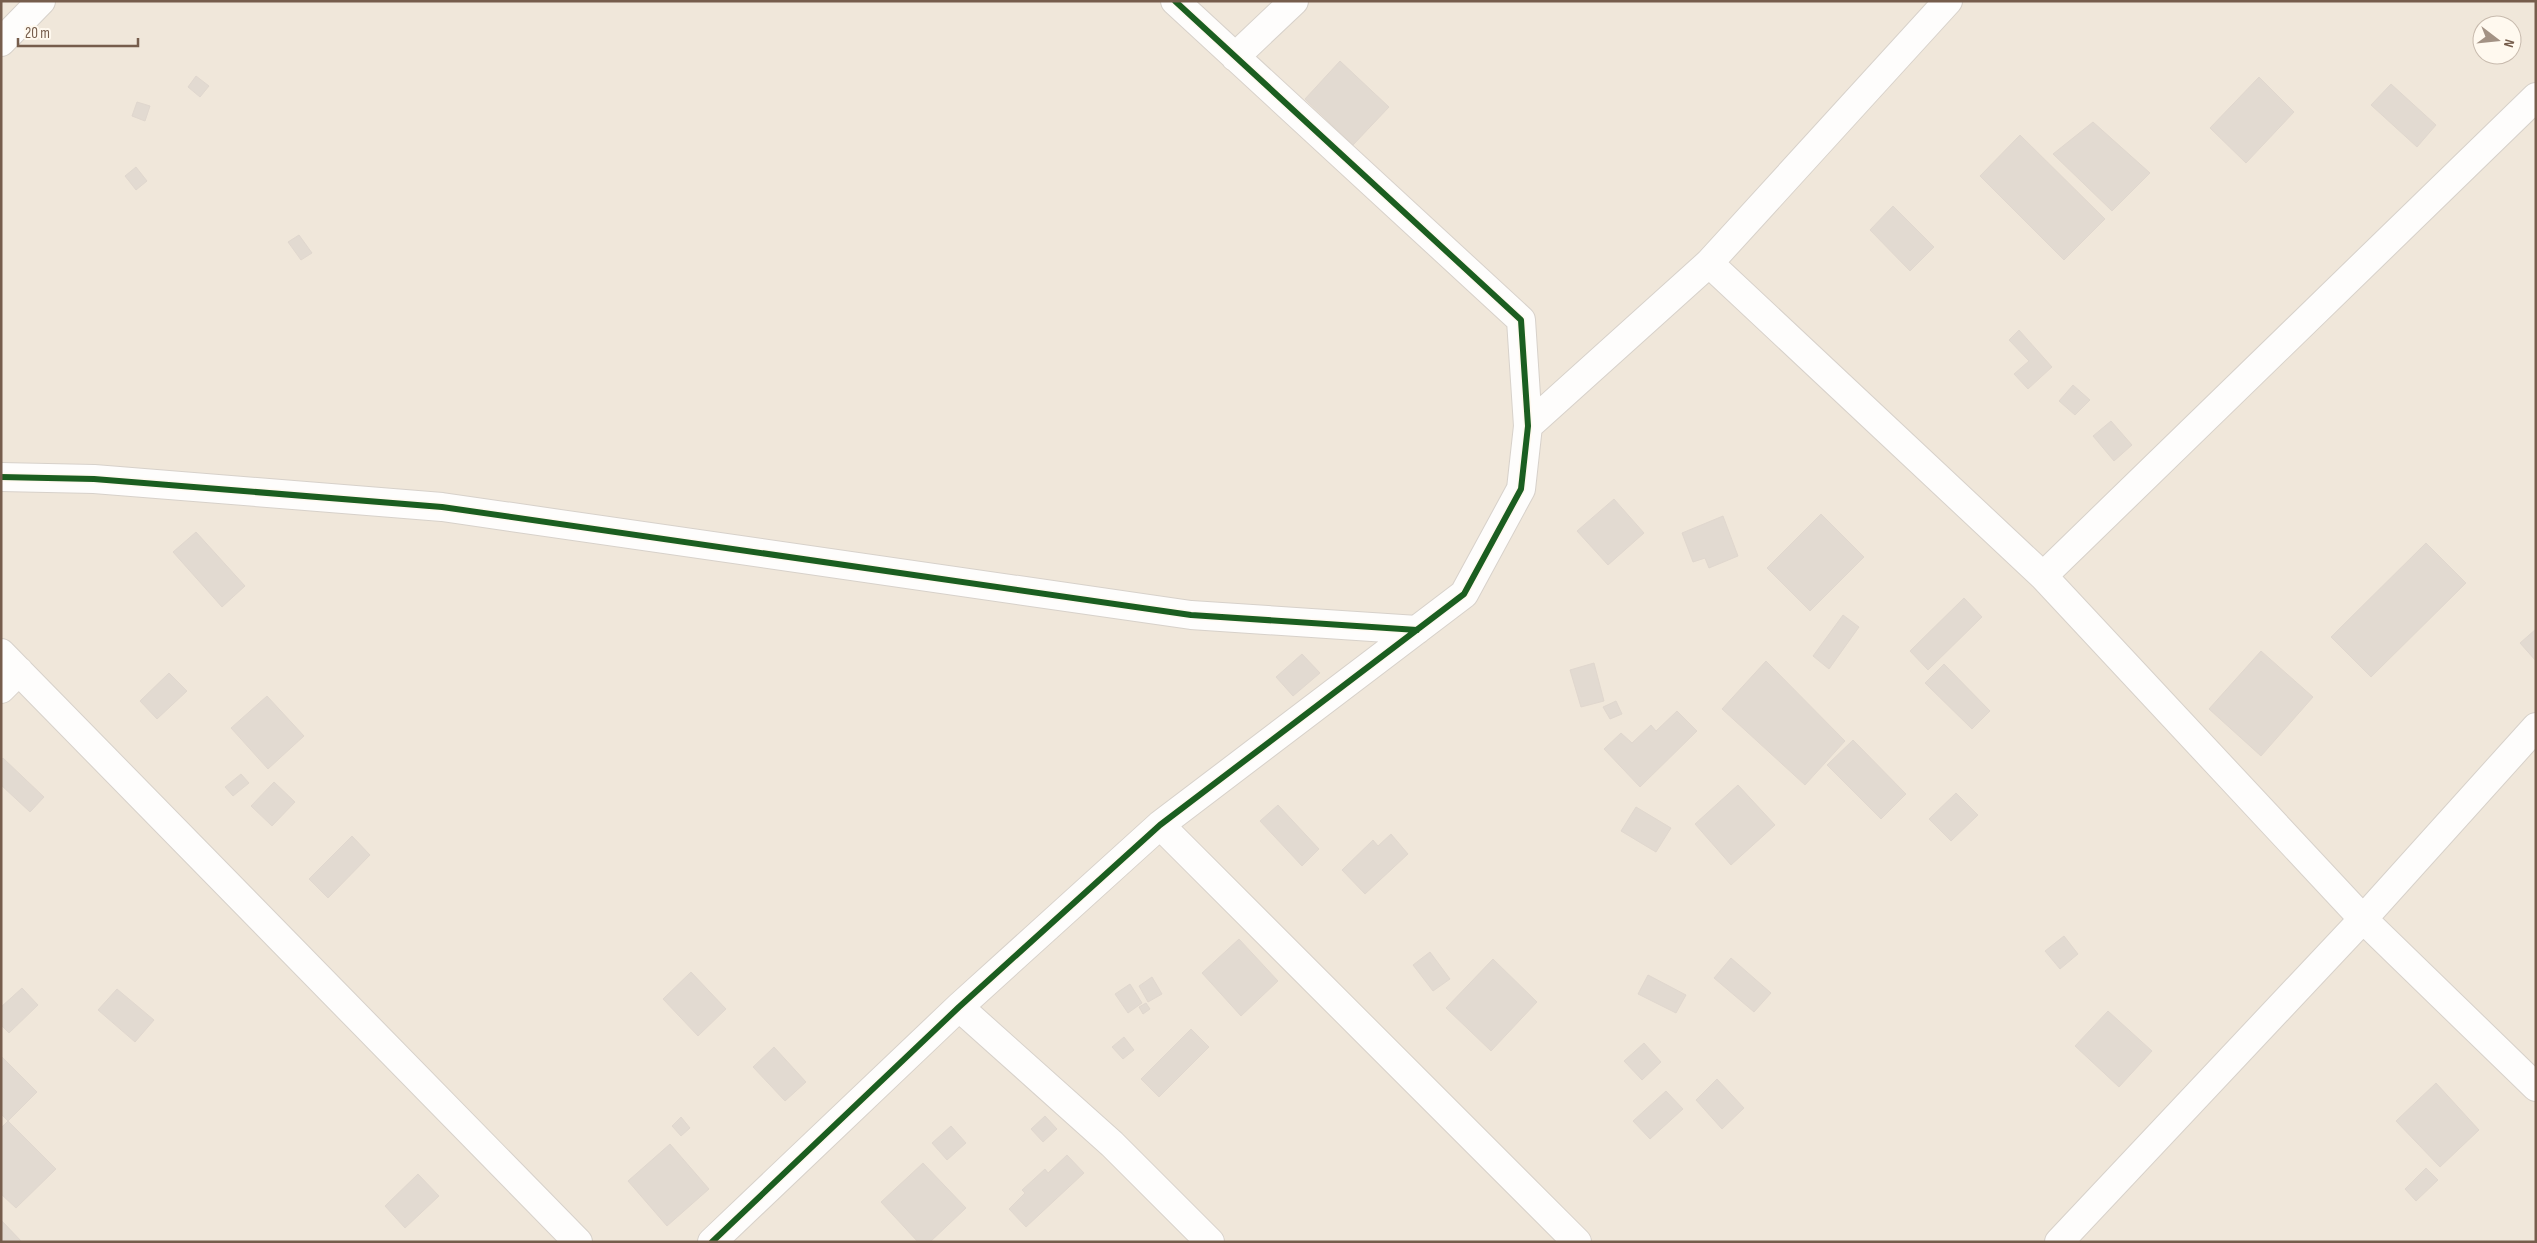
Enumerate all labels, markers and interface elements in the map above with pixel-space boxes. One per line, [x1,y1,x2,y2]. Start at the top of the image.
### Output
scale bar [18,15,138,47]
north arrow [2472,15,2522,65]
text: 20 m [25,24,50,43]
text: N [2500,38,2518,49]

